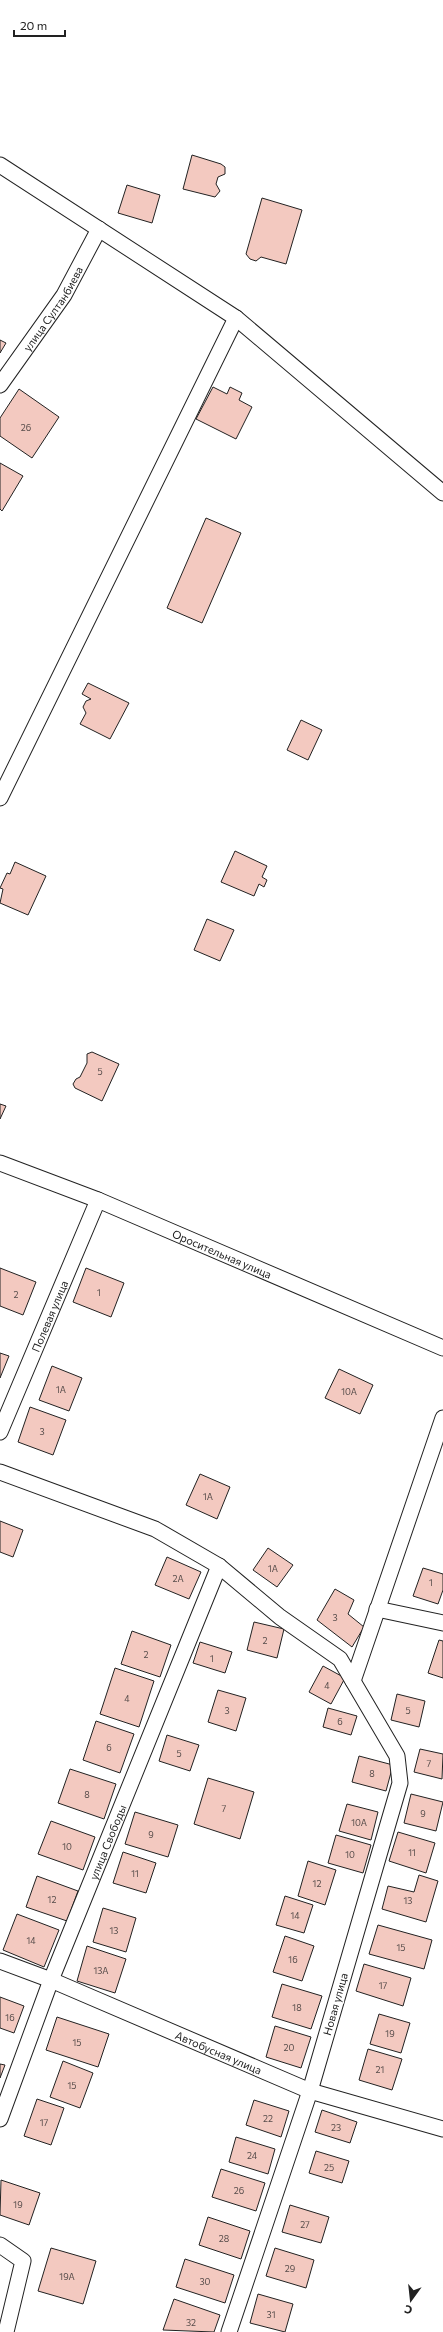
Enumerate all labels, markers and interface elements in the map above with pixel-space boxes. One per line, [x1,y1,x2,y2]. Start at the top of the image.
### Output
scale bar [14,12,65,38]
text: 20 m [20,18,47,32]
street label: улица Султанбиева [20,264,85,353]
house number: 26 [21,422,31,433]
house number: 5 [97,1066,103,1077]
street label: Оросительная улица [171,1226,274,1280]
street label: Полевая улица [28,1278,70,1354]
house number: 1 [97,1287,101,1298]
house number: 2 [14,1289,19,1300]
house number: 1А [56,1384,66,1395]
house number: 10А [341,1386,357,1397]
house number: 3 [39,1426,45,1437]
house number: 1А [203,1491,213,1502]
house number: 1А [268,1563,278,1574]
house number: 2А [172,1573,184,1584]
house number: 1 [429,1577,433,1588]
house number: 3 [332,1612,338,1623]
house number: 2 [263,1635,268,1646]
house number: 2 [144,1649,149,1660]
house number: 1 [210,1653,214,1664]
house number: 4 [324,1680,330,1691]
house number: 4 [124,1693,130,1704]
house number: 3 [224,1705,230,1716]
house number: 5 [405,1705,411,1716]
house number: 6 [337,1716,343,1727]
house number: 6 [106,1742,112,1753]
house number: 5 [176,1748,182,1759]
house number: 7 [427,1758,432,1769]
house number: 8 [369,1768,375,1779]
house number: 8 [84,1789,90,1800]
street label: улица Свободы [86,1803,128,1881]
house number: 7 [222,1803,227,1814]
house number: 9 [420,1808,426,1819]
house number: 10А [351,1817,367,1828]
house number: 9 [148,1829,154,1840]
house number: 10 [62,1841,72,1852]
house number: 11 [408,1847,416,1858]
house number: 10 [345,1849,355,1860]
house number: 11 [131,1868,139,1879]
house number: 12 [313,1878,321,1889]
house number: 12 [48,1894,56,1905]
house number: 13 [404,1895,412,1906]
house number: 14 [290,1910,300,1921]
house number: 13 [110,1925,118,1936]
house number: 14 [26,1935,36,1946]
house number: 15 [396,1942,406,1953]
house number: 16 [288,1954,298,1965]
house number: 13А [94,1965,109,1976]
street label: Новая улица [320,1971,350,2037]
house number: 17 [379,1980,388,1991]
house number: 18 [292,2002,302,2013]
house number: 16 [5,2012,15,2023]
street label: Автобусная улица [174,2028,264,2076]
house number: 19 [385,2028,395,2039]
house number: 15 [72,2037,82,2048]
house number: 20 [284,2042,295,2053]
house number: 21 [376,2064,384,2075]
house number: 15 [67,2080,77,2091]
house number: 22 [263,2113,273,2124]
house number: 17 [40,2117,49,2128]
house number: 23 [331,2122,341,2133]
house number: 24 [247,2150,258,2161]
house number: 25 [324,2162,334,2173]
house number: 26 [234,2185,244,2196]
house number: 19 [13,2199,23,2210]
house number: 27 [300,2219,310,2230]
house number: 28 [219,2233,229,2244]
house number: 29 [285,2263,295,2274]
house number: 19А [59,2271,75,2282]
house number: 30 [199,2276,211,2287]
north arrow [391,2280,431,2320]
text: С [403,2303,414,2317]
house number: 31 [267,2309,275,2320]
house number: 32 [186,2317,196,2328]

